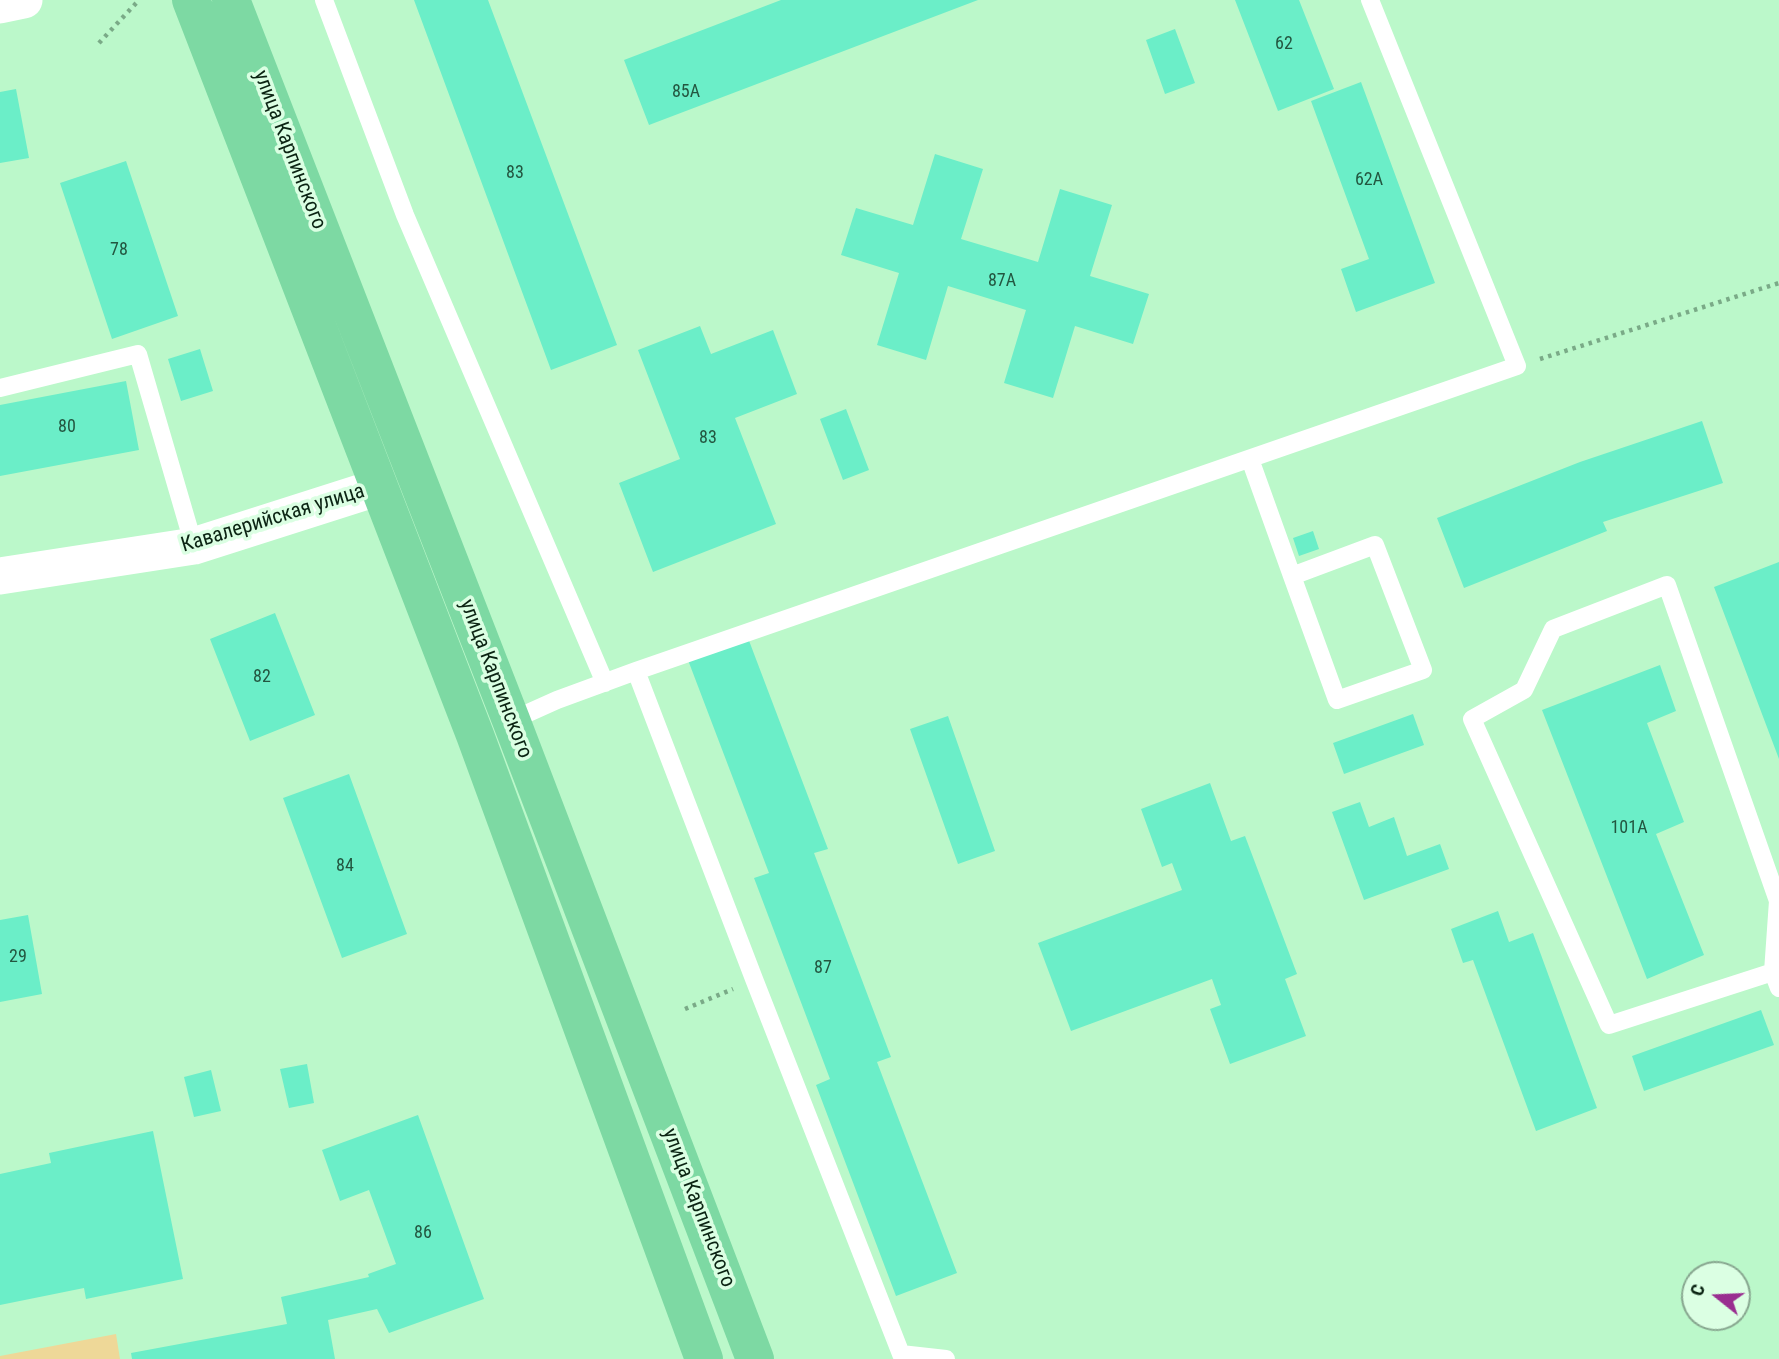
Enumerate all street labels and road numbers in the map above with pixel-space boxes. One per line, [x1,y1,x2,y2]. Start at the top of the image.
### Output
street label: улица Карпинского [247,67,331,233]
street label: Кавалерийская улица [178,479,368,559]
street label: улица Карпинского [453,596,537,762]
street label: улица Карпинского [656,1125,740,1291]

